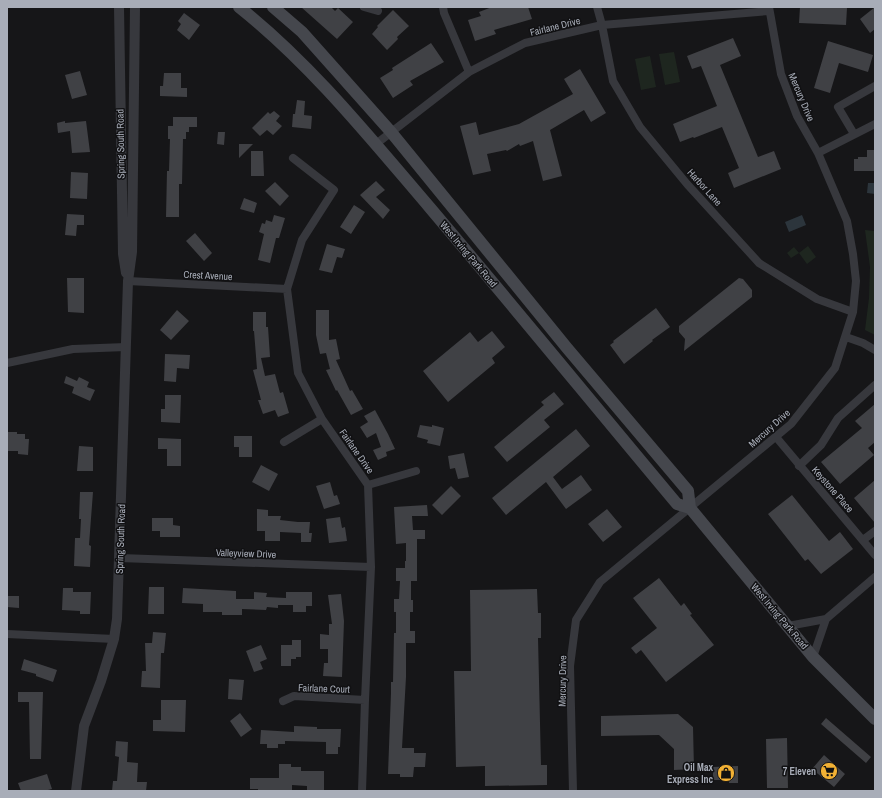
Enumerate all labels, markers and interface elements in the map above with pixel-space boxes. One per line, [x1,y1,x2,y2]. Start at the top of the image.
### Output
street label: Fairlane Drive [529,14,582,39]
street label: Mercury Drive [785,71,818,124]
street label: Spring South Road [113,109,128,179]
street label: Harbor Lane [685,166,725,209]
street label: West Irving Park Road [437,219,500,290]
street label: Crest Avenue [183,268,233,283]
street label: Mercury Drive [746,406,793,450]
street label: Fairlane Drive [336,426,377,476]
street label: Keystone Place [809,464,857,515]
street label: Spring South Road [113,504,128,574]
street label: Valleyview Drive [216,546,277,561]
street label: West Irving Park Road [748,581,811,652]
street label: Mercury Drive [556,655,569,707]
street label: Fairlane Court [298,681,351,696]
place label: Oil Max Express Inc [667,761,713,786]
supermarket icon: 7 Eleven [819,761,839,781]
shop icon: Oil Max Express Inc [716,763,736,783]
place label: 7 Eleven [783,765,816,778]

